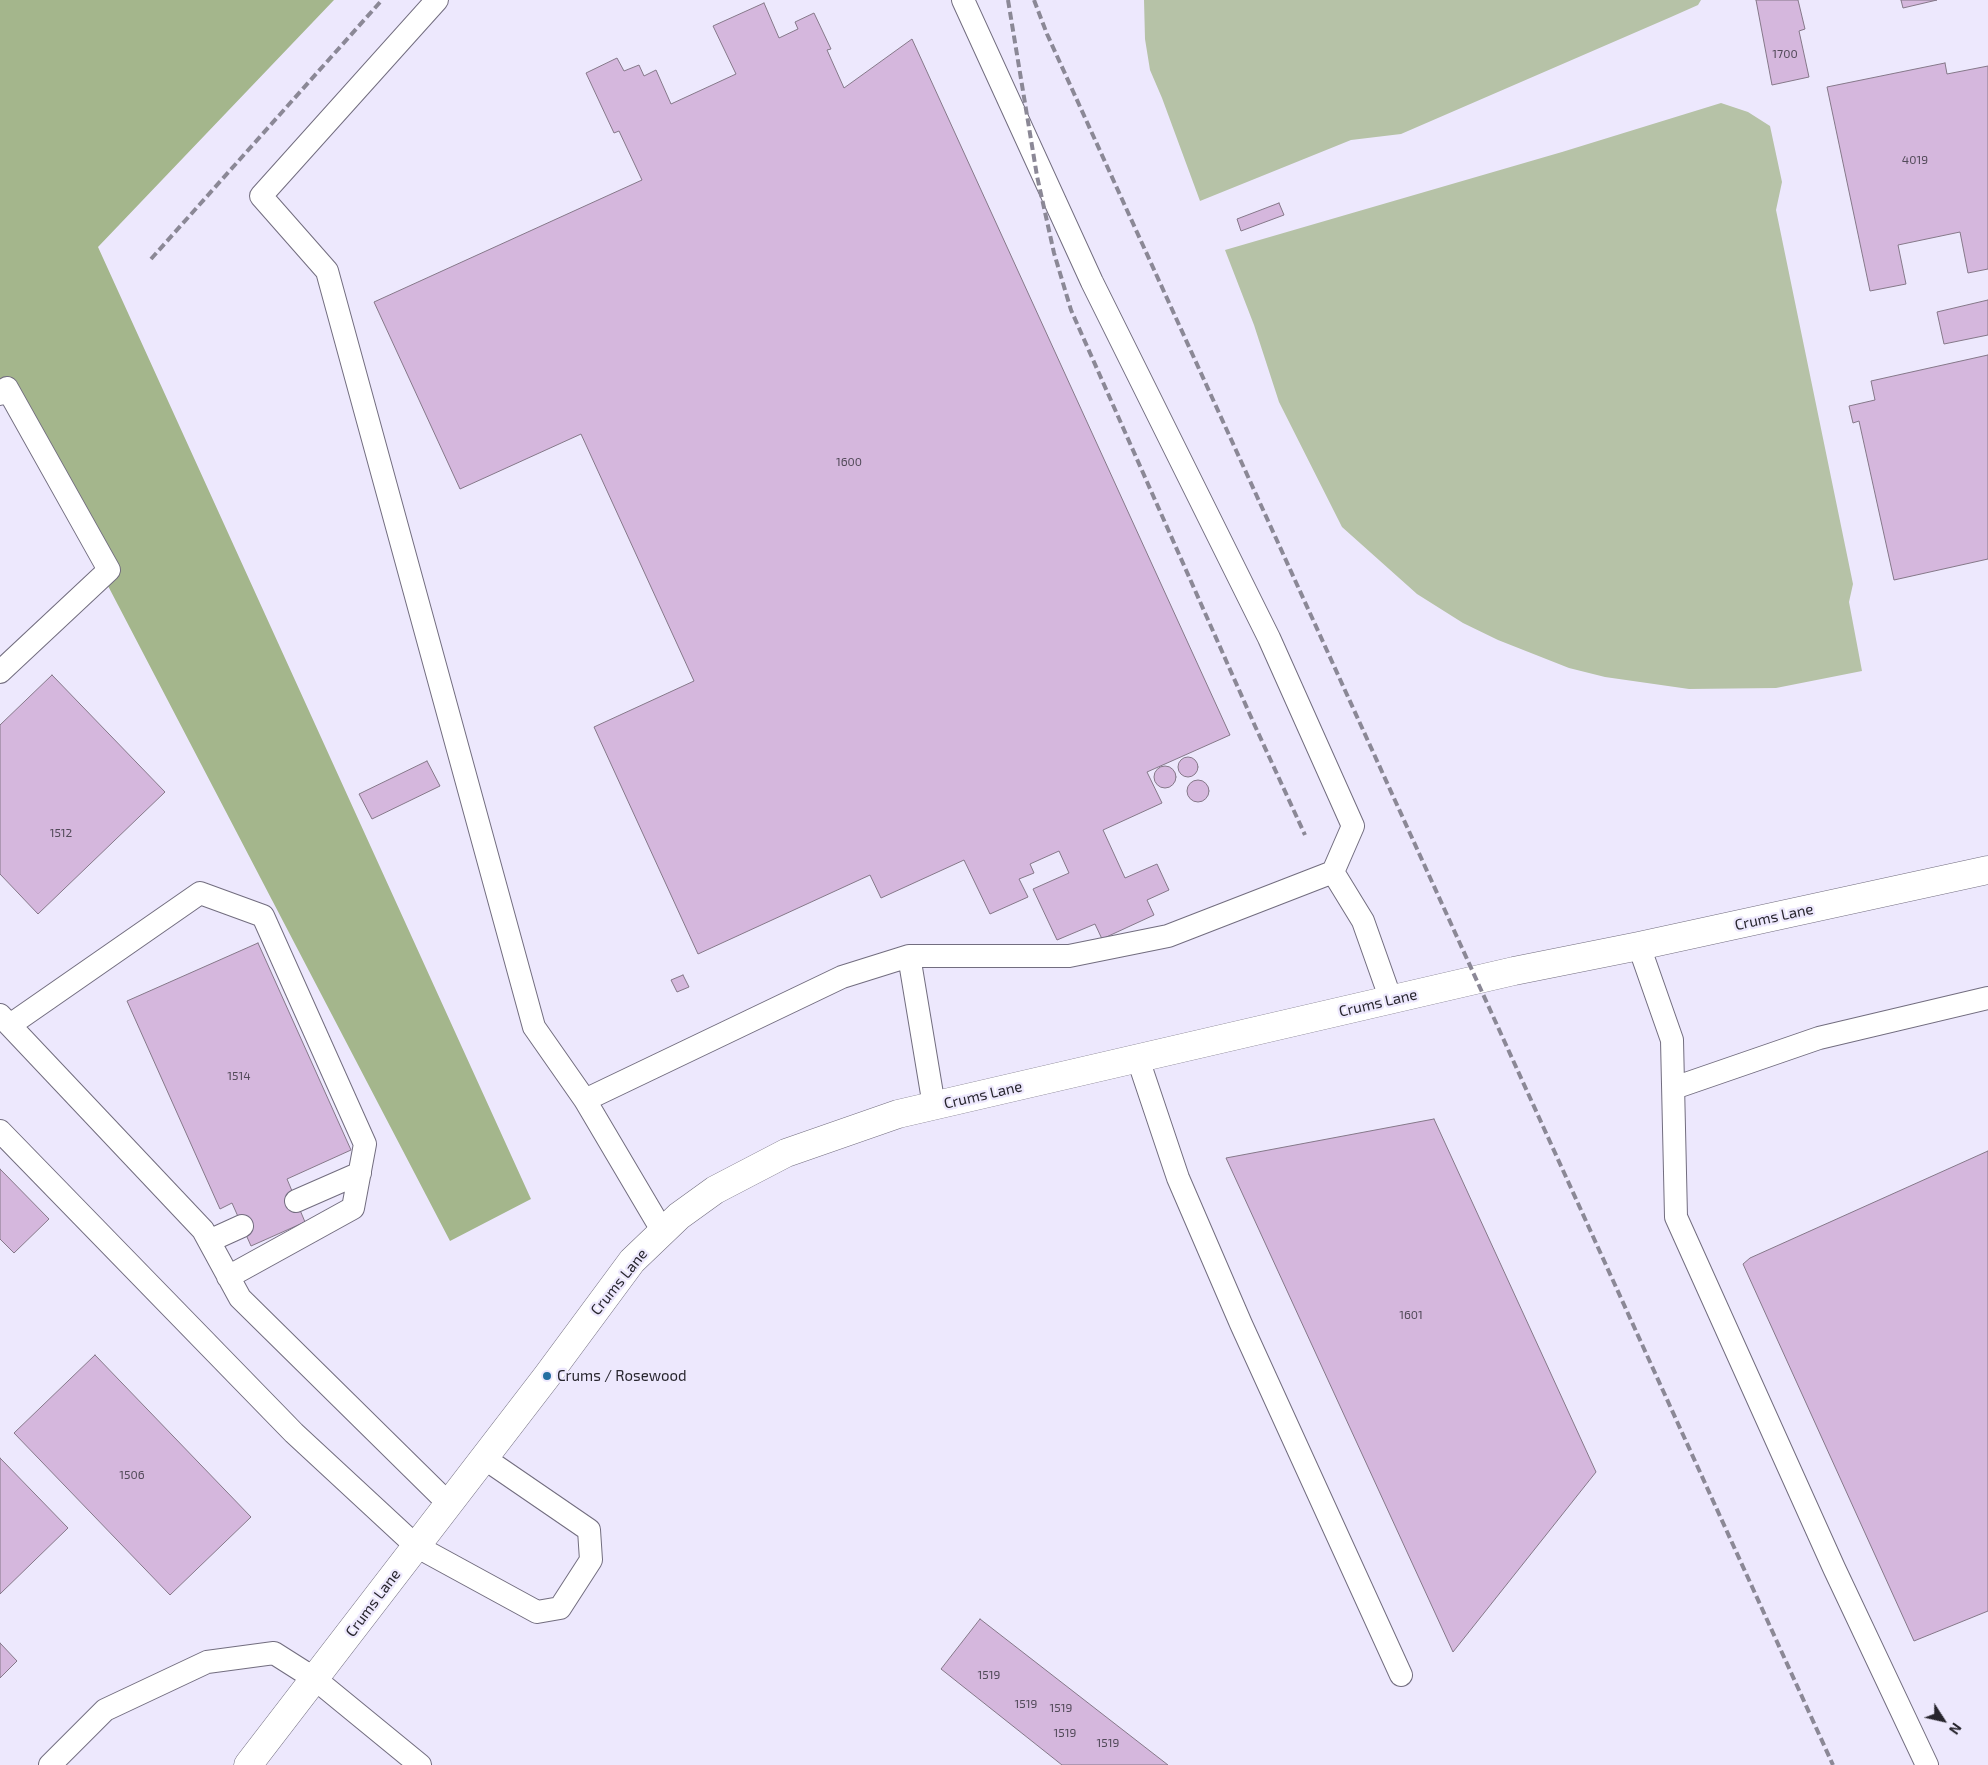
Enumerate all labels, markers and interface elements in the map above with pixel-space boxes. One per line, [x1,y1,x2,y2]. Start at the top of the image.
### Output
house number: 1700 [1772,47,1798,61]
house number: 4019 [1902,153,1928,167]
house number: 1600 [836,455,862,469]
house number: 1512 [50,826,72,840]
street label: Crums Lane [1733,900,1815,934]
street label: Crums Lane [1337,985,1419,1021]
house number: 1514 [227,1069,251,1083]
street label: Crums Lane [942,1077,1024,1113]
street label: Crums Lane [587,1245,651,1319]
house number: 1601 [1399,1308,1423,1322]
place label: Crums / Rosewood [557,1367,687,1385]
marker: Crums / Rosewood [541,1370,553,1382]
house number: 1506 [119,1468,145,1482]
street label: Crums Lane [342,1566,404,1640]
house number: 1519 [978,1668,1000,1682]
north arrow [1918,1695,1968,1745]
house number: 1519 [1015,1697,1037,1711]
house number: 1519 [1050,1701,1072,1715]
text: N [1946,1720,1966,1738]
house number: 1519 [1054,1726,1076,1740]
house number: 1519 [1097,1736,1119,1750]

